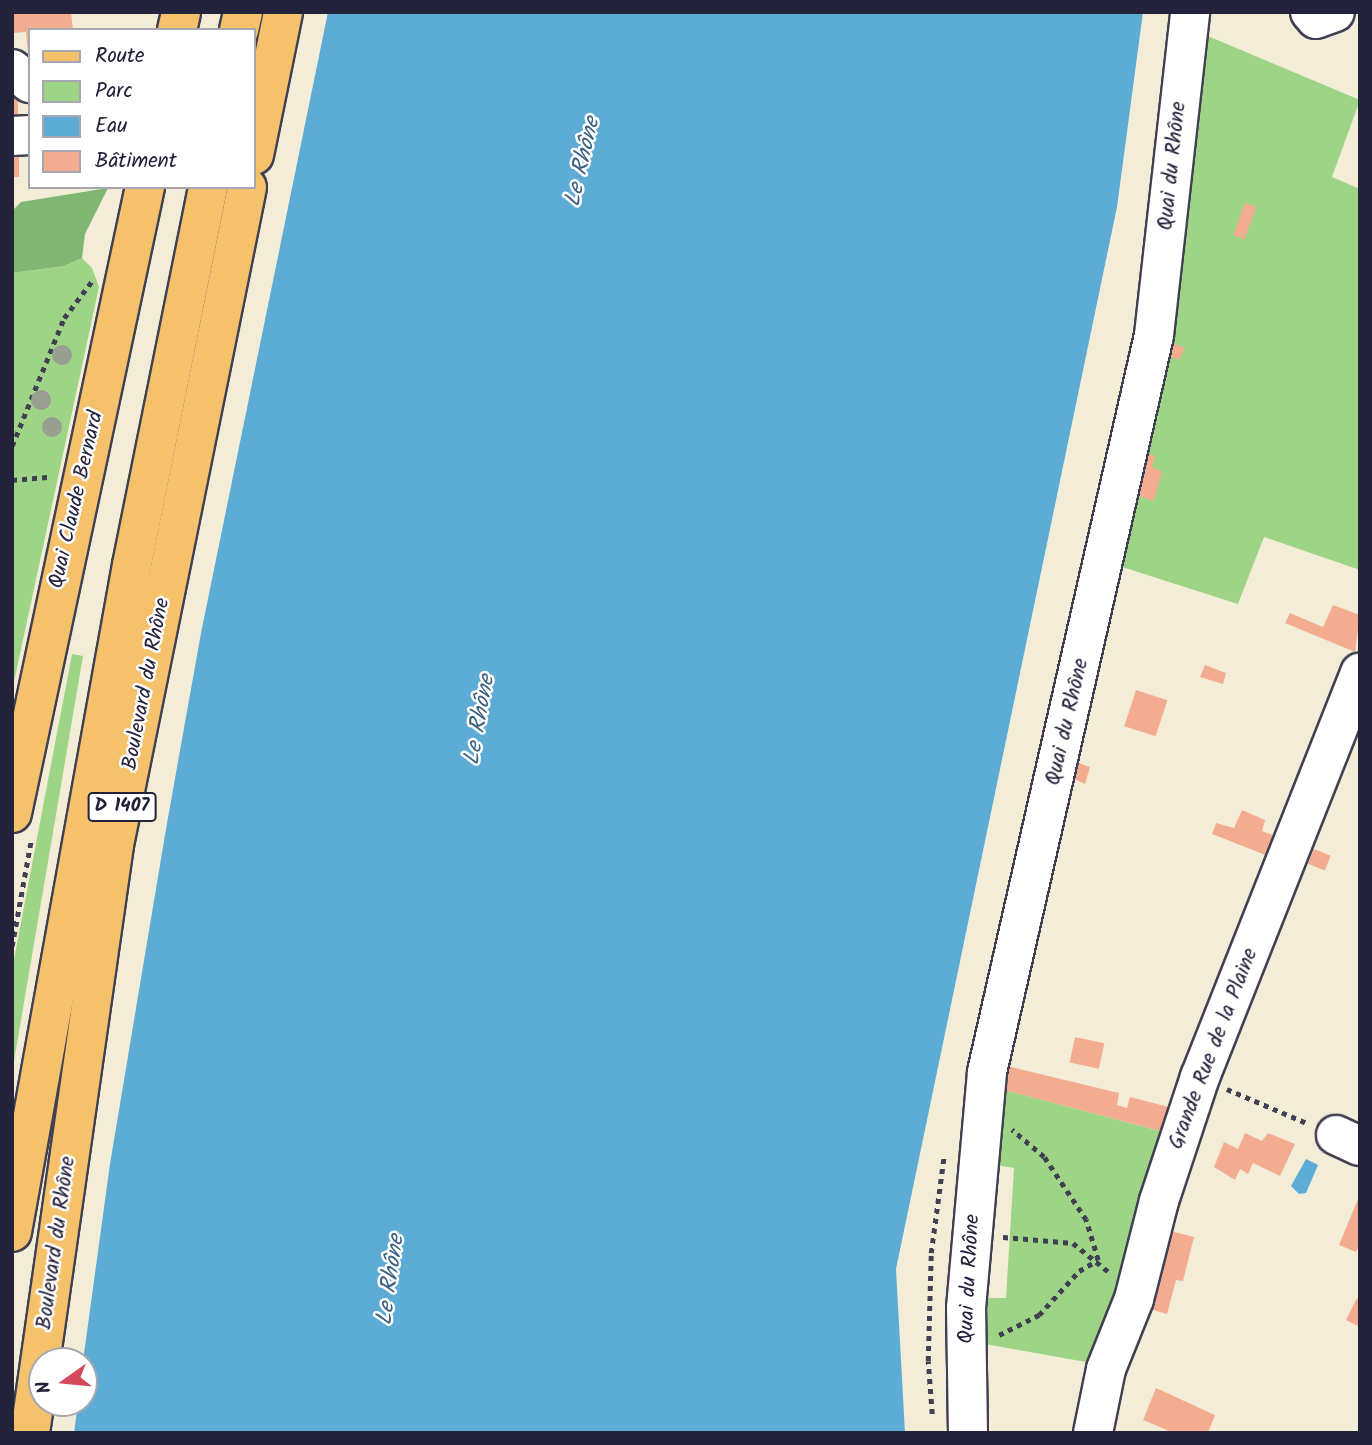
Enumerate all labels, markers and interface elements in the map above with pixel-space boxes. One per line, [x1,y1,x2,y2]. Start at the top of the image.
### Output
legend [28,28,256,189]
text: Route [95,40,144,73]
text: Parc [95,75,133,108]
street label: Quai du Rhône [1154,100,1192,232]
text: Eau [95,110,127,143]
water label: Le Rhône [559,115,607,209]
text: Bâtiment [95,145,177,178]
street label: Quai Claude Bernard [44,409,110,591]
street label: Boulevard du Rhône [118,596,176,772]
street label: Quai du Rhône [1041,656,1095,788]
water label: Le Rhône [459,673,501,767]
road number: D 1407 [87,792,157,822]
street label: Grande Rue de la Plaine [1164,945,1264,1153]
street label: Boulevard du Rhône [32,1155,82,1331]
street label: Quai du Rhône [954,1214,986,1344]
water label: Le Rhône [371,1233,411,1327]
north arrow [28,1347,98,1417]
text: N [29,1377,61,1397]

